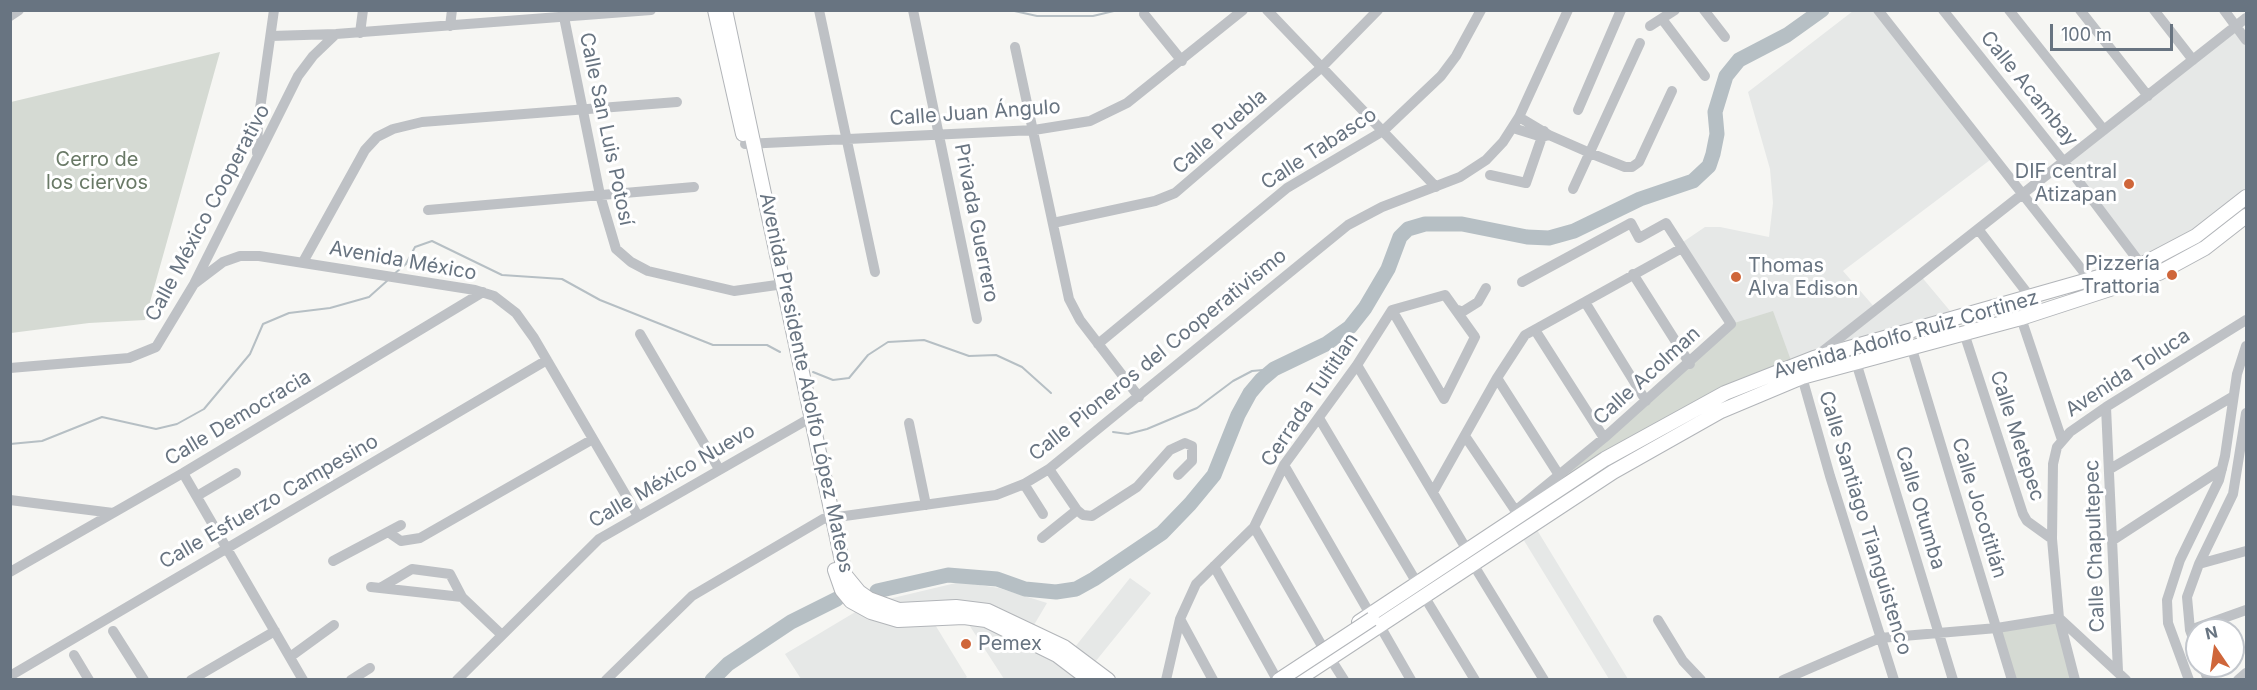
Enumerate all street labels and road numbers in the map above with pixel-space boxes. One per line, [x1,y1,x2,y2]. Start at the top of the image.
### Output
street label: Calle Acambay [1975,26,2083,152]
street label: Calle San Luis Potosí [574,30,638,228]
street label: Calle Puebla [1168,84,1272,180]
street label: Calle Juan Ángulo [889,95,1061,131]
street label: Calle México Cooperativo [141,100,275,326]
street label: Calle Tabasco [1257,103,1381,195]
street label: Privada Guerrero [949,142,1003,304]
street label: Avenida Presidente Adolfo López Mateos [754,191,858,575]
street label: Avenida México [327,236,479,286]
street label: Calle Pioneros del Cooperativismo [1024,244,1292,466]
street label: Avenida Adolfo Ruiz Cortinez [1771,286,2041,384]
street label: Calle Acolman [1589,322,1705,430]
street label: Avenida Toluca [2061,324,2195,422]
street label: Cerrada Tultitlan [1256,329,1364,471]
street label: Calle Democracia [161,365,315,471]
street label: Calle Metepec [1985,368,2049,504]
street label: Calle Santiago Tianguistenco [1813,388,1917,658]
street label: Calle México Nuevo [585,419,759,533]
street label: Calle Esfuerzo Campesino [155,429,383,575]
street label: Calle Jocotitlán [1946,435,2012,581]
street label: Calle Otumba [1890,443,1950,573]
street label: Calle Chapultepec [2080,459,2110,633]

